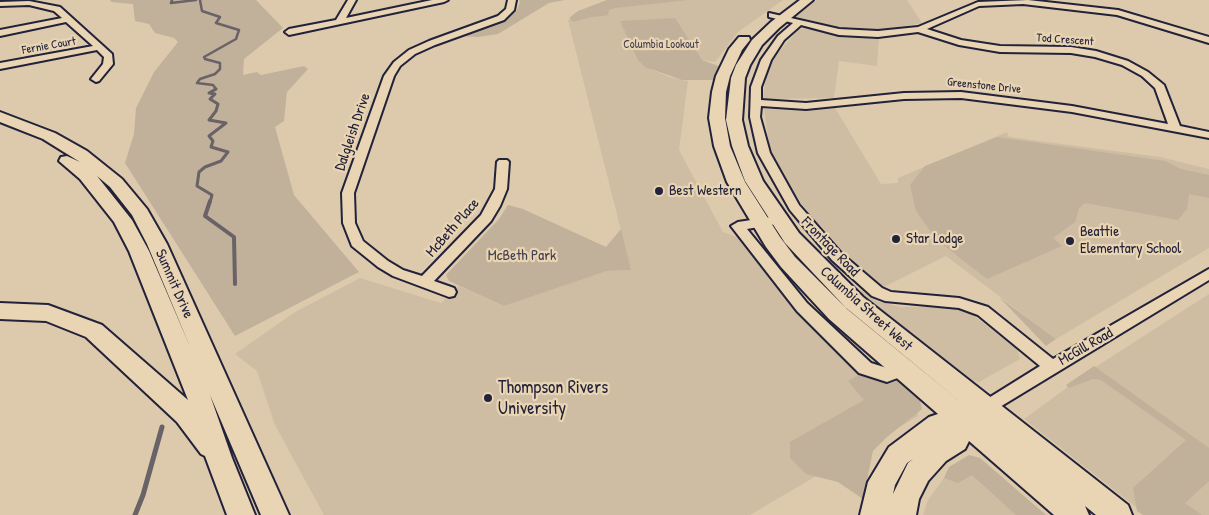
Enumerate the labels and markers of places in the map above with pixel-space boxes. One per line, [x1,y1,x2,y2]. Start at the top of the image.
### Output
place label: Best Western [669,182,742,200]
marker: Best Western [653,185,665,197]
place label: Beattie Elementary School [1080,223,1181,258]
place label: Star Lodge [906,230,963,248]
marker: Star Lodge [890,233,902,245]
marker: Beattie Elementary School [1064,235,1076,247]
place label: Thompson Rivers University [498,377,608,419]
marker: Thompson Rivers University [482,392,494,404]

